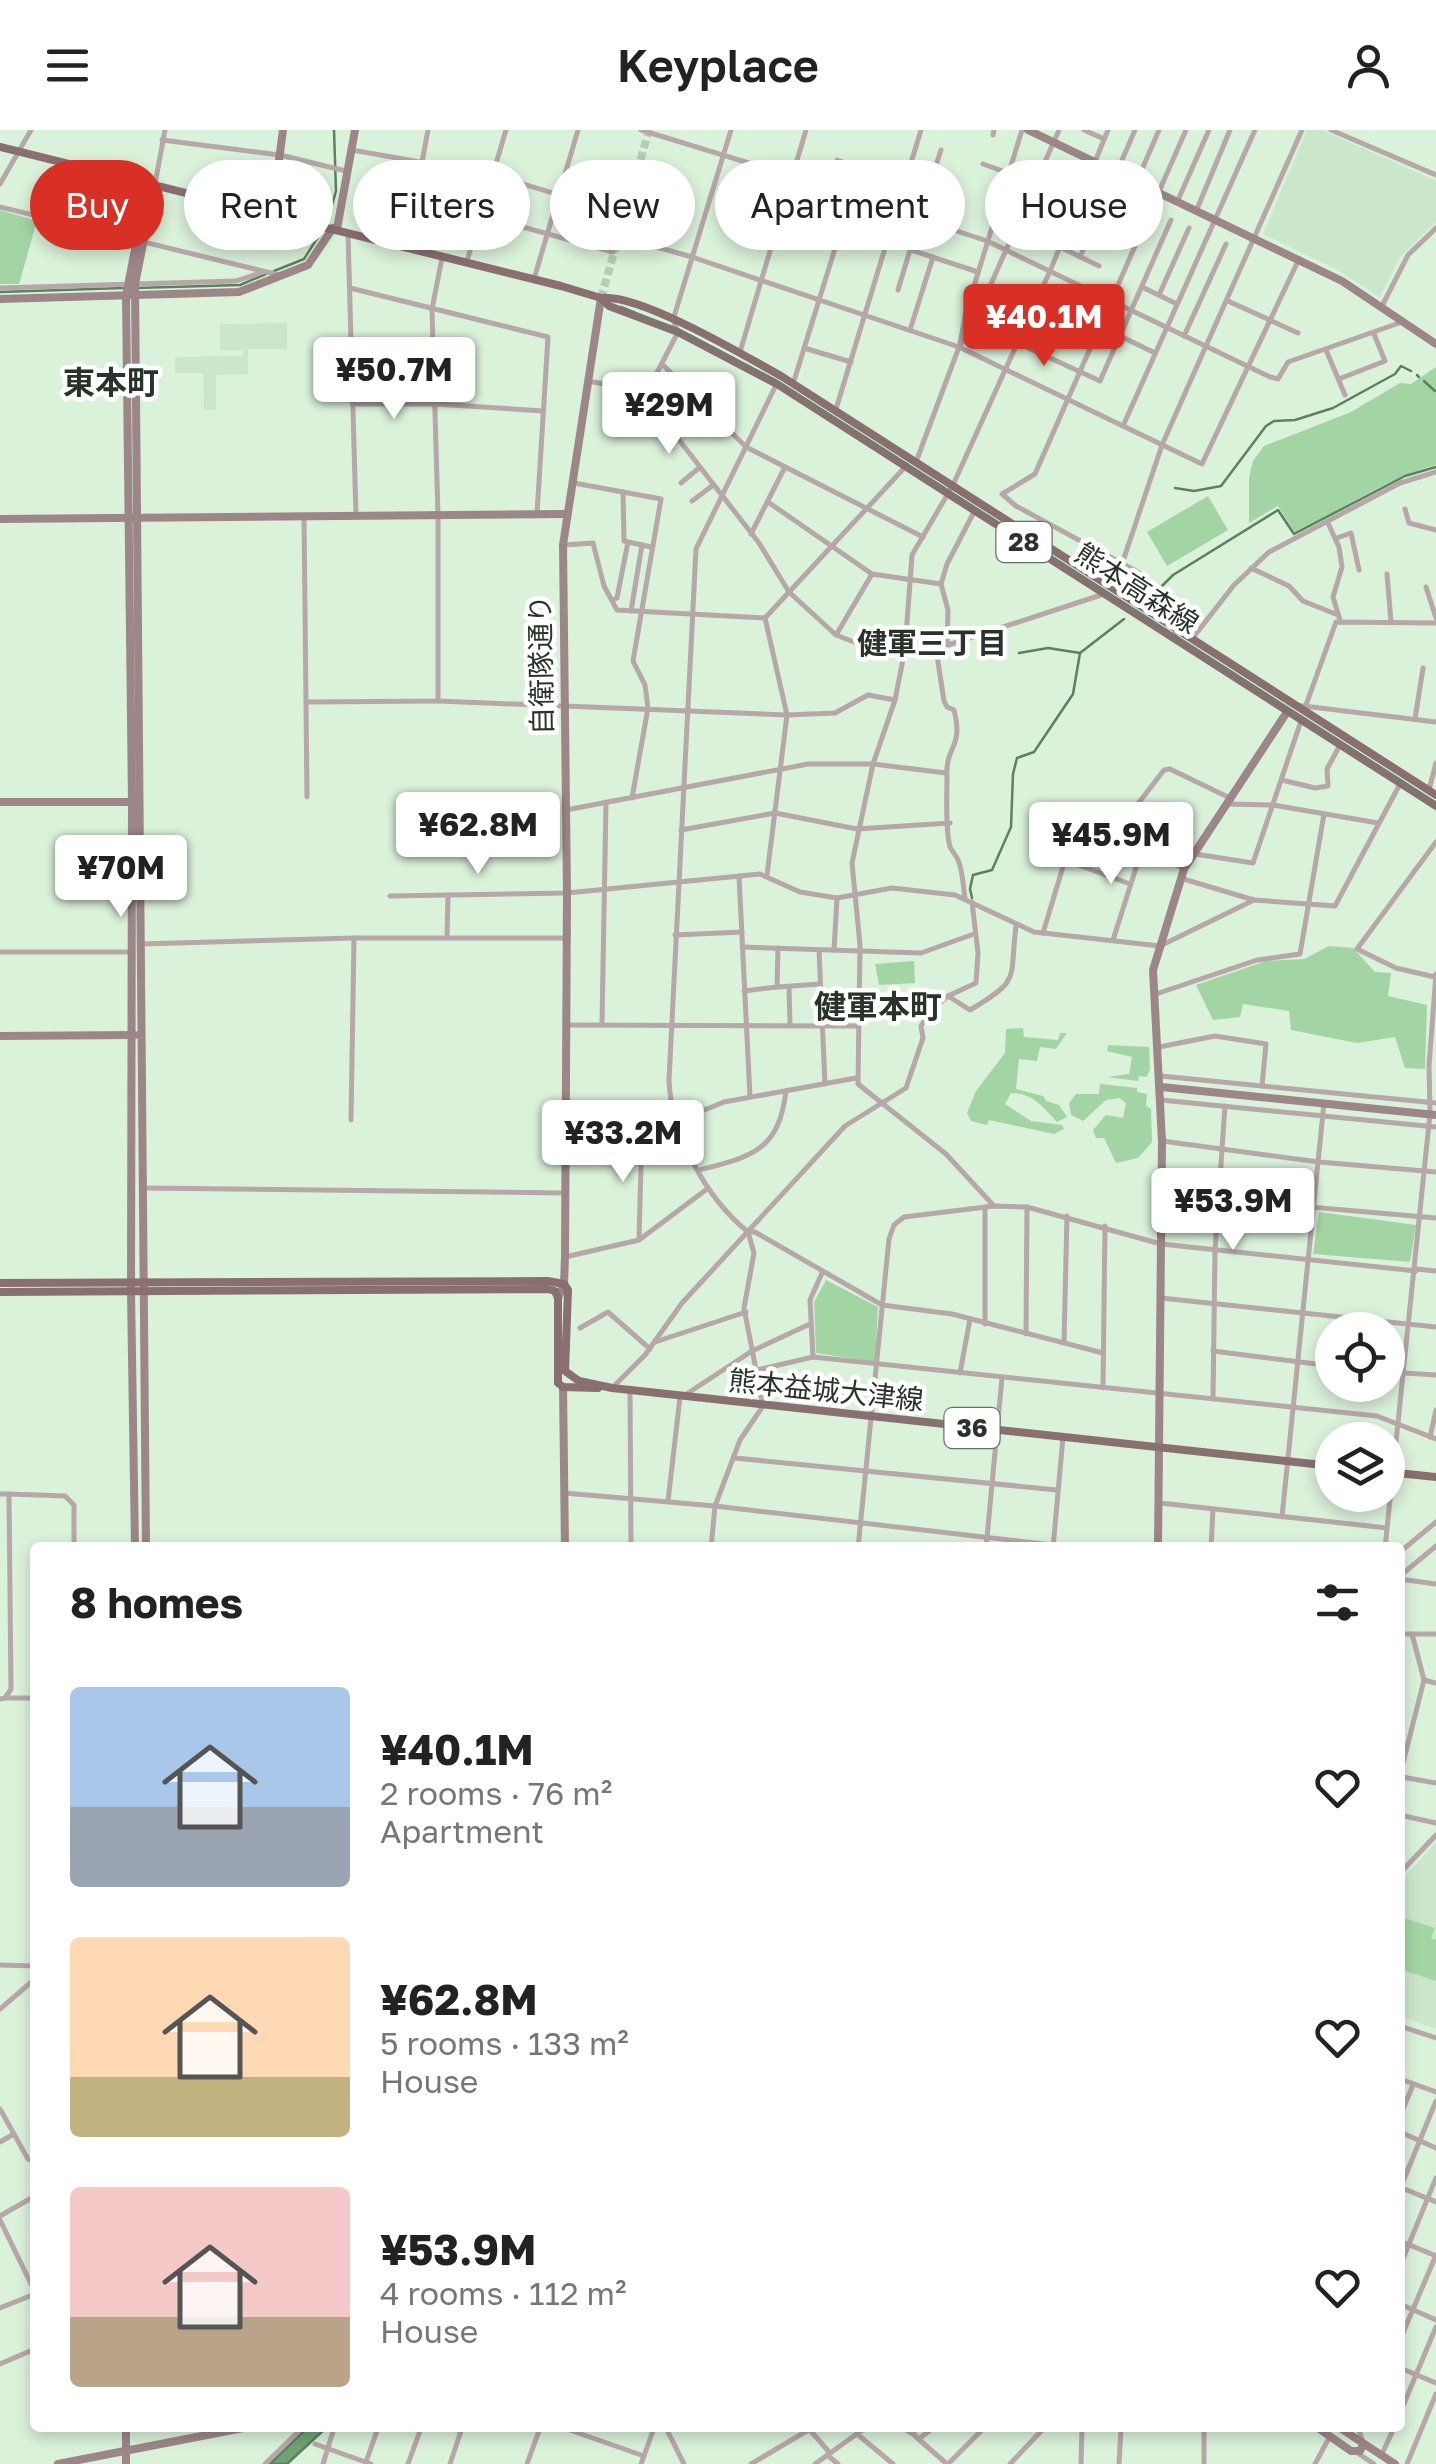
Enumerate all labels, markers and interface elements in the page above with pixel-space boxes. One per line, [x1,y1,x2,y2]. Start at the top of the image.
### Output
icon: menu [40,38,95,93]
text: Keyplace [617,38,819,92]
icon: person [1341,38,1396,93]
chip: Buy [30,160,164,250]
chip: Rent [184,160,333,250]
chip: Filters [353,160,530,250]
chip: New [550,160,695,250]
chip: Apartment [715,160,965,250]
chip: House [985,160,1163,250]
pin: ¥40.1M [963,284,1125,369]
text: ¥40.1M [985,297,1103,335]
pin: ¥50.7M [313,337,475,422]
text: ¥50.7M [335,350,453,388]
district label: 東本町 [63,363,159,401]
pin: ¥29M [610,372,728,457]
text: ¥29M [624,385,714,423]
road number: 28 [996,522,1052,562]
street label: 熊本高森線 [1070,536,1205,640]
street label: 自衛隊通り [523,595,558,735]
district label: 健軍三丁目 [857,625,1007,661]
pin: ¥62.8M [397,792,559,877]
pin: ¥45.9M [1030,802,1192,887]
text: ¥62.8M [418,805,538,843]
text: ¥45.9M [1051,815,1171,853]
pin: ¥70M [62,835,180,920]
text: ¥70M [77,848,165,886]
district label: 健軍本町 [814,987,942,1025]
pin: ¥33.2M [542,1100,704,1185]
text: ¥33.2M [564,1113,682,1151]
pin: ¥53.9M [1152,1168,1314,1253]
text: ¥53.9M [1173,1181,1293,1219]
map controls [1315,1312,1405,1512]
button: locate [1315,1312,1405,1402]
street label: 熊本益城大津線 [727,1363,925,1416]
road number: 36 [944,1408,1000,1448]
button: layers [1315,1422,1405,1512]
icon: filters [1310,1575,1365,1630]
text: 8 homes [70,1577,243,1627]
text: ¥40.1M [380,1724,534,1774]
icon: home [150,1727,270,1847]
icon: heart [1310,1760,1365,1815]
text: 2 rooms · 76 m² [380,1774,612,1812]
text: Apartment [380,1812,544,1850]
text: ¥62.8M [380,1974,538,2024]
icon: home [150,1977,270,2097]
icon: heart [1310,2010,1365,2065]
text: 5 rooms · 133 m² [380,2024,629,2062]
text: House [380,2062,478,2100]
text: ¥53.9M [380,2224,536,2274]
icon: home [150,2227,270,2347]
icon: heart [1310,2260,1365,2315]
text: 4 rooms · 112 m² [380,2274,626,2312]
text: House [380,2312,478,2350]

